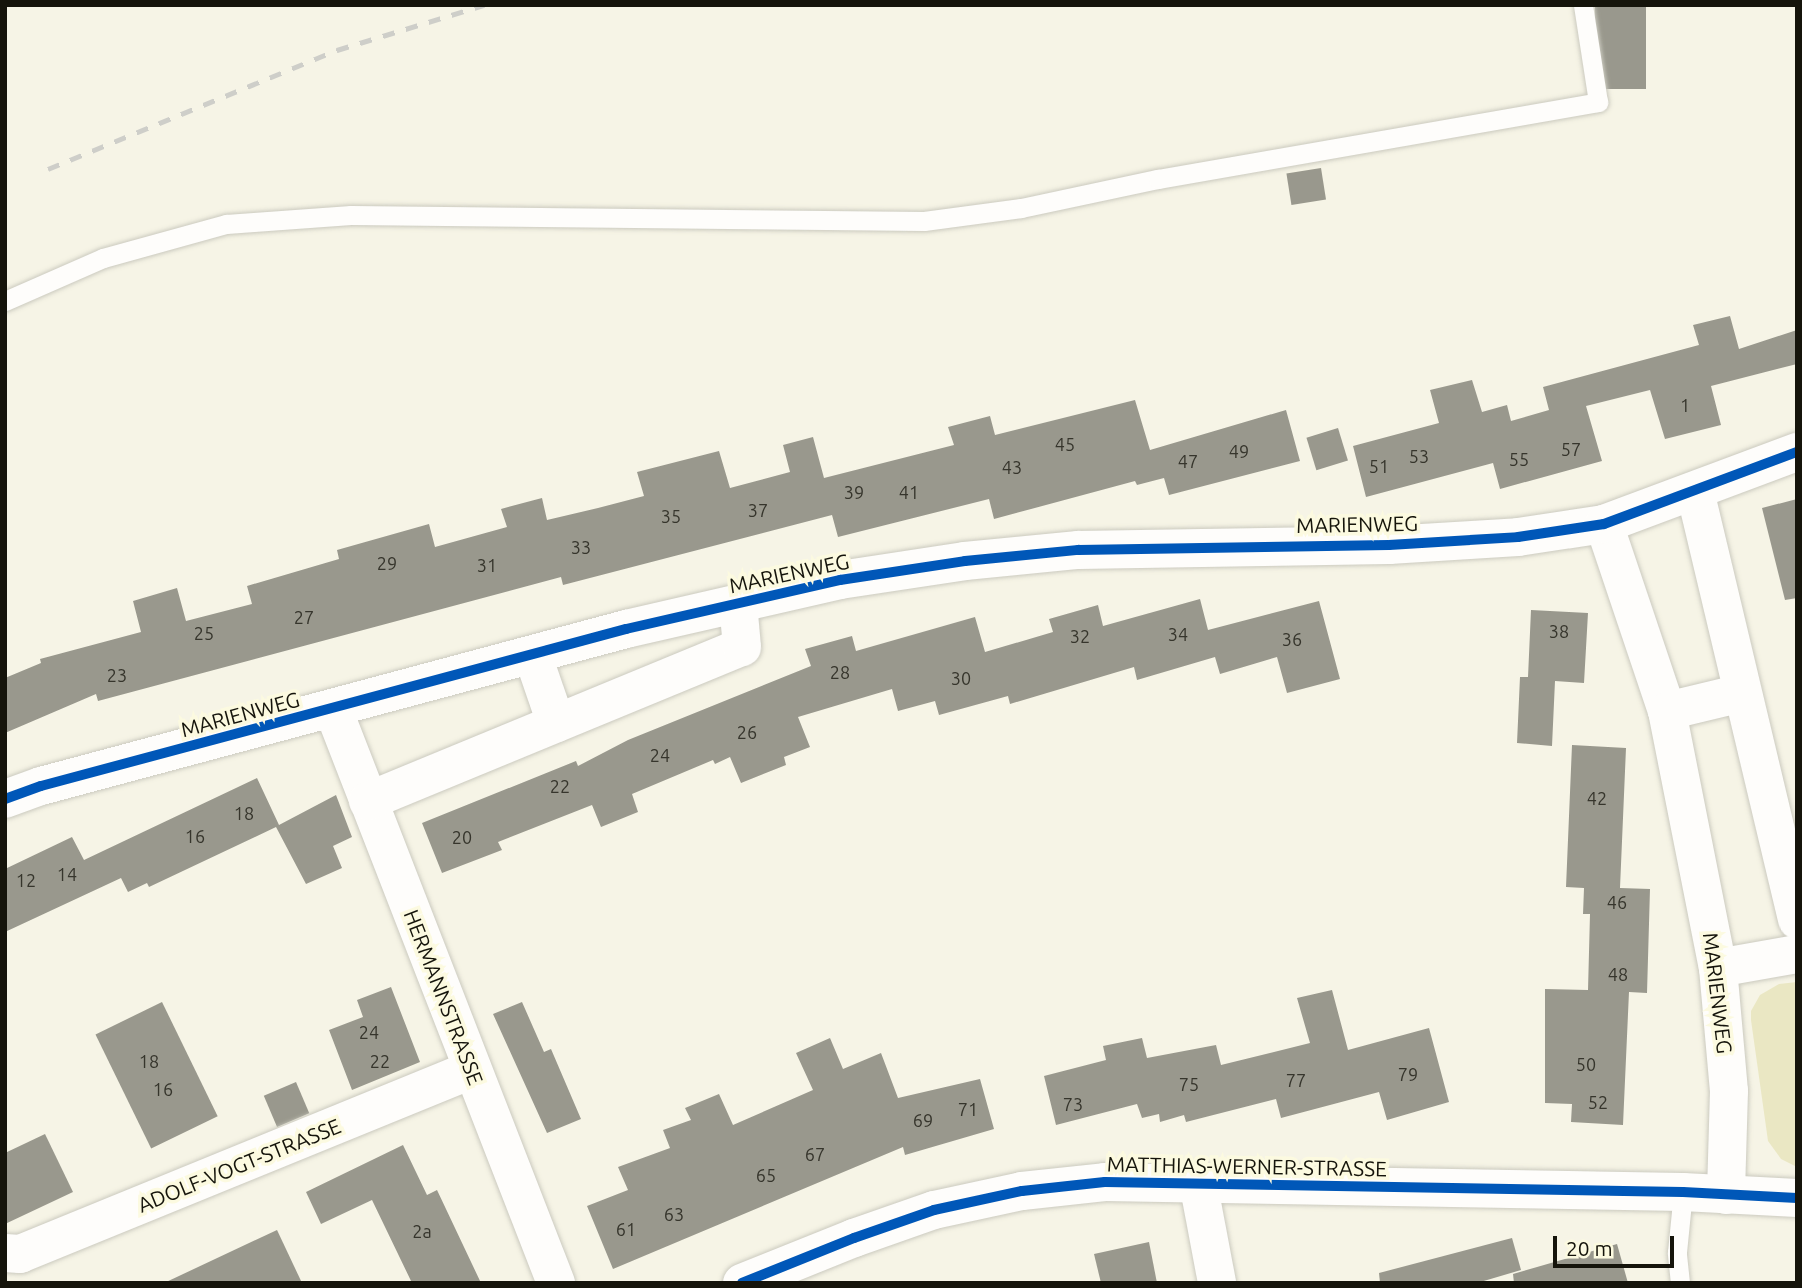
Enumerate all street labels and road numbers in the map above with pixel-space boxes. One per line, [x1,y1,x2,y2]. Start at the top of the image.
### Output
street label: MARIENWEG [1296,510,1418,538]
street label: MARIENWEG [727,548,851,598]
street label: MARIENWEG [178,686,302,742]
street label: HERMANNSTRASSE [399,906,489,1088]
street label: MARIENWEG [1698,931,1738,1055]
street label: ADOLF-VOGT-STRASSE [134,1113,344,1217]
street label: MATTHIAS-WERNER-STRASSE [1107,1151,1387,1181]

